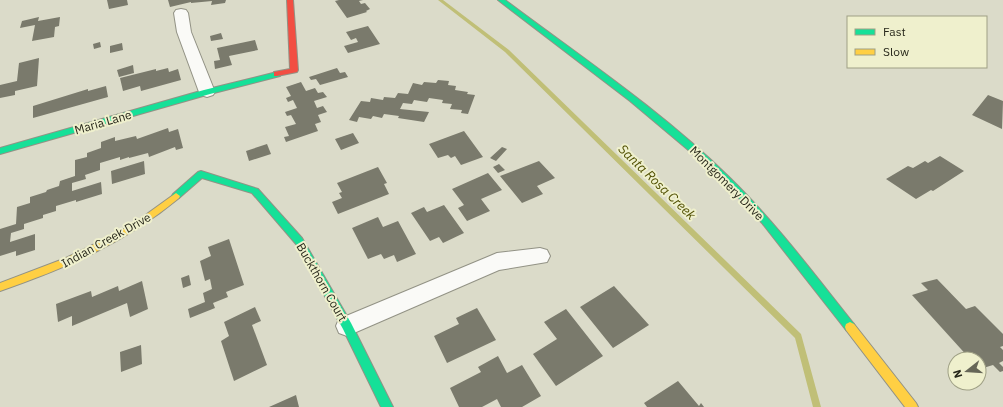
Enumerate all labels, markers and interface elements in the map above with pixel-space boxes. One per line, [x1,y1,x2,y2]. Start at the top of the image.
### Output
legend [847,16,987,68]
text: Fast [883,24,906,39]
text: Slow [883,44,909,59]
street label: Maria Lane [73,107,134,137]
water label: Santa Rosa Creek [615,141,700,223]
street label: Montgomery Drive [687,143,767,223]
street label: Indian Creek Drive [59,209,154,271]
street label: Buckthorn Court [293,240,351,324]
north arrow [947,351,987,391]
text: N [950,368,965,380]

